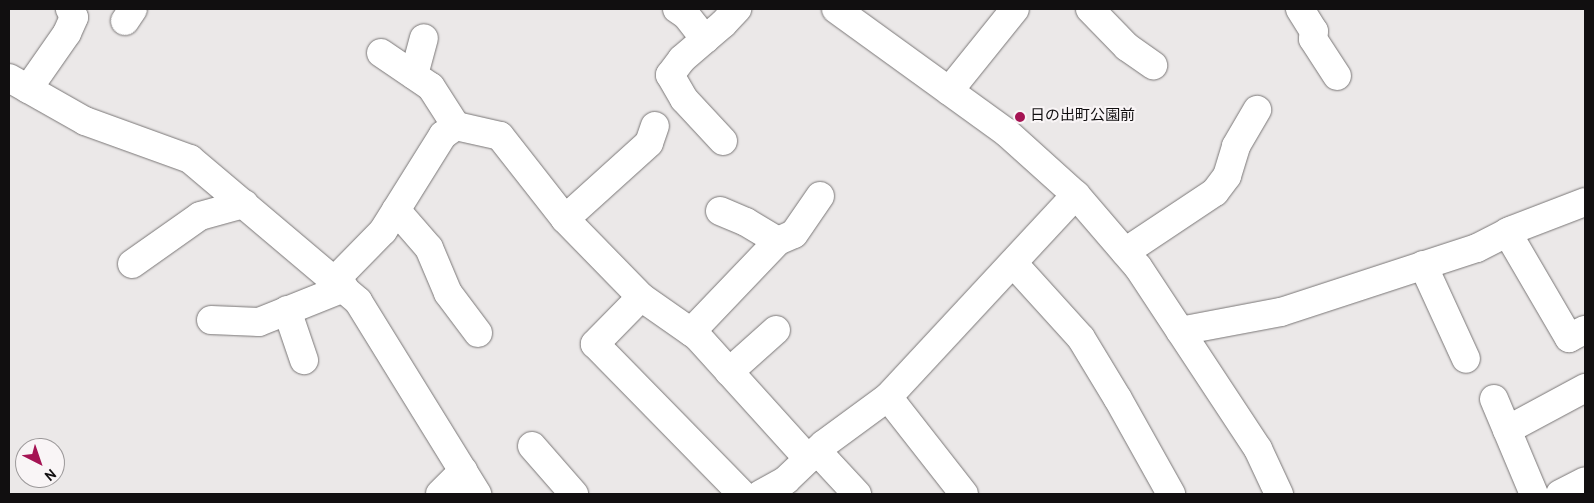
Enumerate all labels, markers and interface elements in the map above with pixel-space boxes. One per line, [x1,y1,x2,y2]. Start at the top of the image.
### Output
place label: 日の出町公園前 [1030,108,1135,126]
marker: 日の出町公園前 [1014,111,1026,123]
north arrow [15,438,65,488]
text: N [40,464,59,484]

